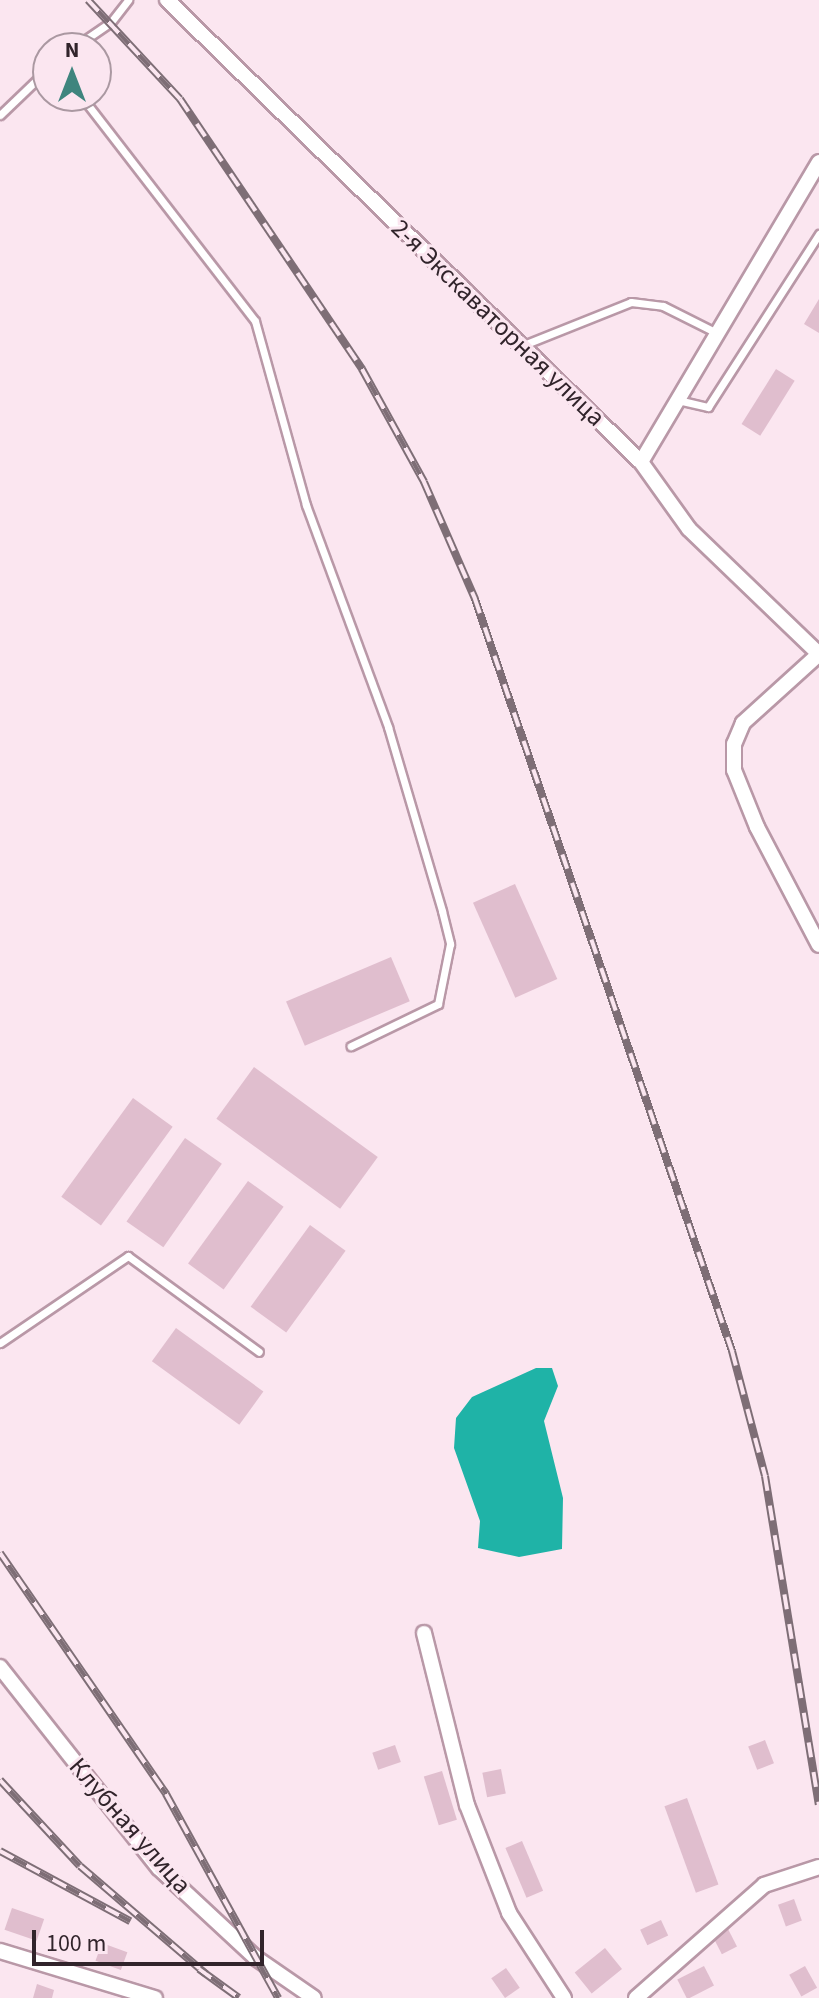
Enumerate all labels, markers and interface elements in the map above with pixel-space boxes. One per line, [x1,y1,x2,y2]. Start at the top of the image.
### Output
north arrow [32,32,112,112]
text: N [65,34,79,66]
street label: 2-я Экскаваторная улица [385,213,611,433]
street label: Клубная улица [62,1752,198,1900]
scale bar [36,1914,268,1964]
text: 100 m [46,1926,106,1961]

